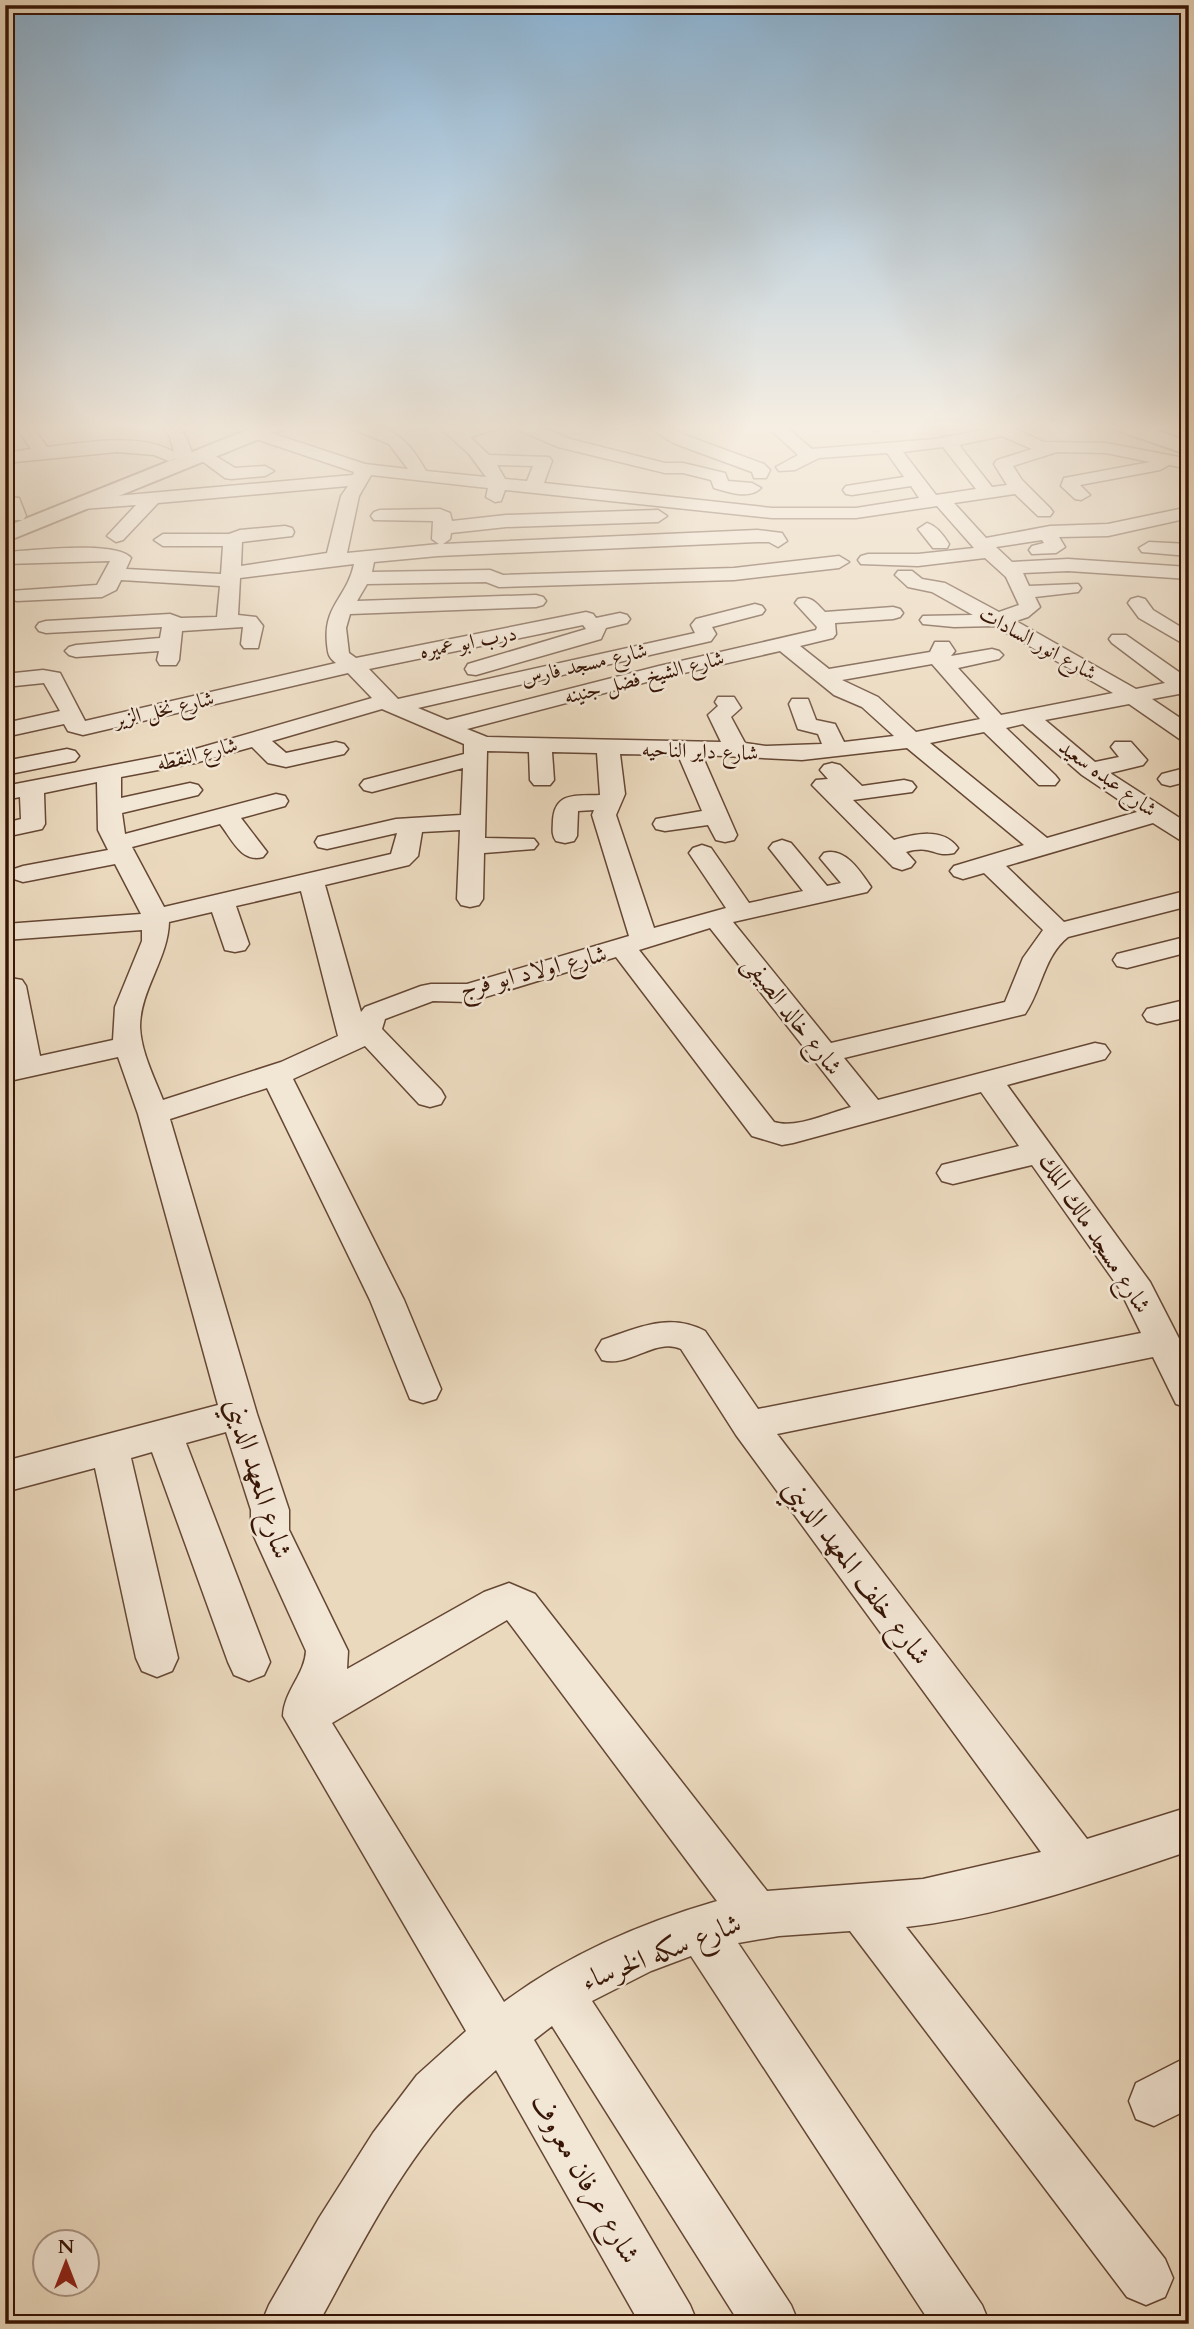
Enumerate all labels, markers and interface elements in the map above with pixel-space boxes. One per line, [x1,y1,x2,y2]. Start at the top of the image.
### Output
street label: شارع انور السادات [972,599,1102,690]
street label: درب ابو عميره [417,619,519,666]
street label: شارع مسجد فارس [518,636,651,696]
street label: شارع الشيخ فضل جنينه [561,644,728,715]
street label: شارع نخل الزير [109,684,218,738]
street label: شارع النقطه [153,730,242,781]
street label: شارع عبده سعيد [1051,733,1163,826]
street label: شارع داير الناحيه [641,735,759,771]
street label: شارع اولاد ابو فرج [456,937,611,1010]
street label: شارع خالد الصيفى [733,948,850,1084]
street label: شارع مسجد مالك الملك [1028,1147,1159,1321]
street label: شارع المعهد الديني [212,1393,302,1565]
street label: شارع خلف المعهد الديني [771,1471,940,1676]
street label: شارع سكه الخرساء [576,1904,748,2004]
street label: شارع عرفان معروف [518,2087,649,2272]
north arrow [32,2228,102,2298]
text: N [58,2234,75,2260]

